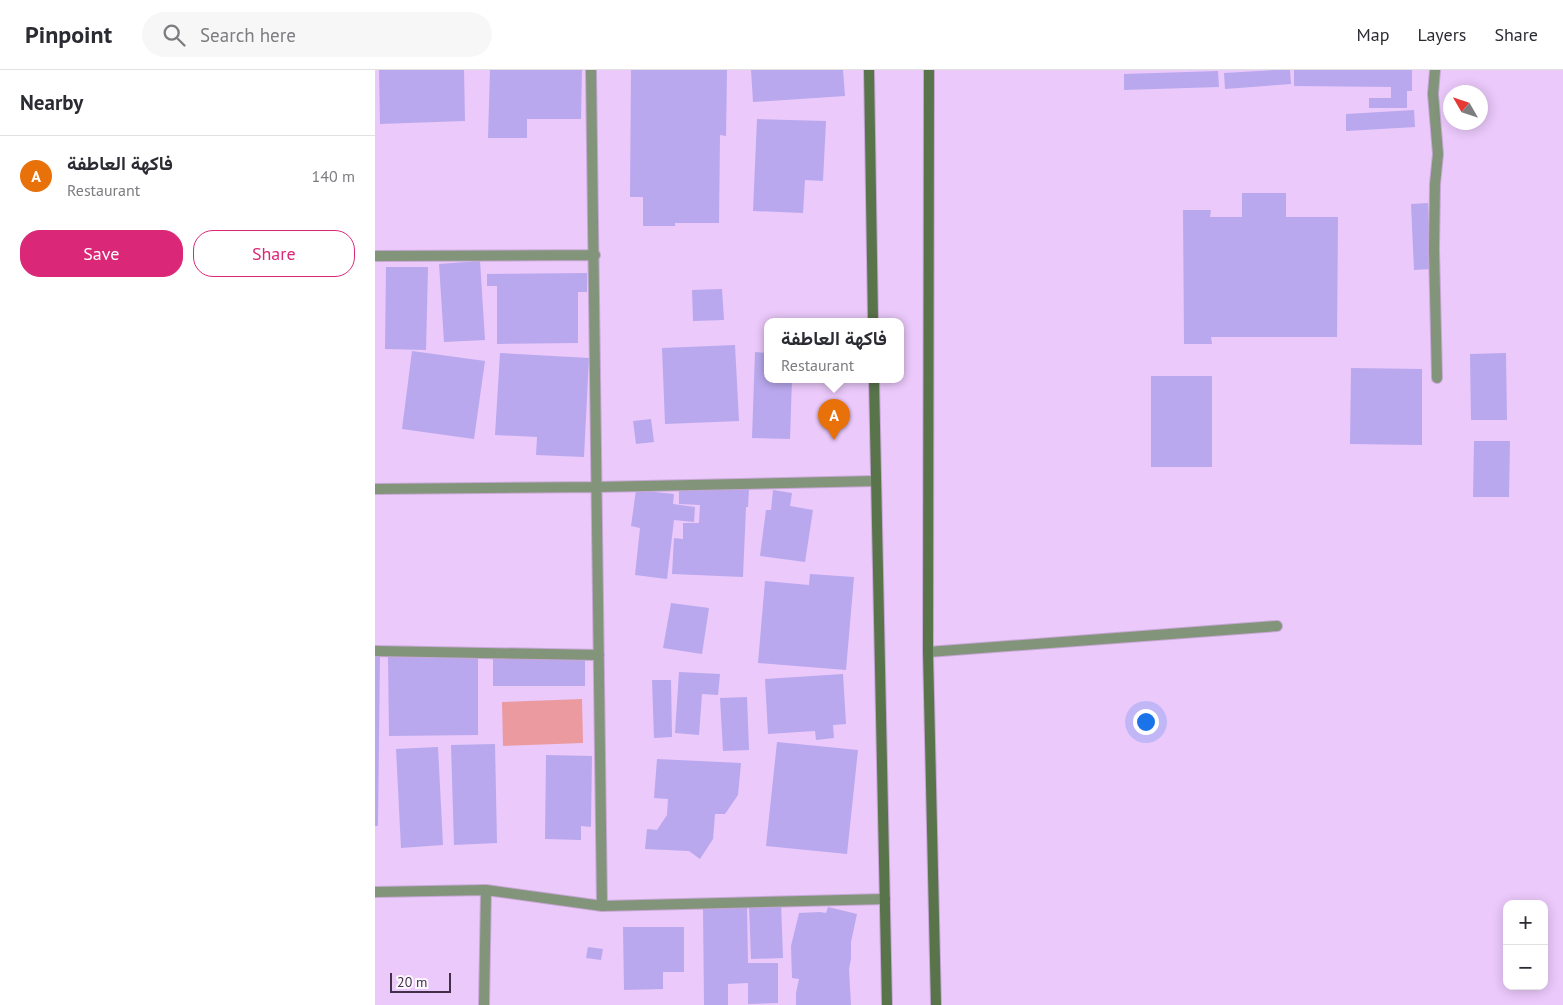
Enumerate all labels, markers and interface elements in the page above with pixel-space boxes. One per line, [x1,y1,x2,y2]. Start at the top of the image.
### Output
search box [142,12,492,57]
text: Pinpoint [25,19,112,50]
icon: search [160,21,188,49]
text: Search here [200,23,296,47]
text: Map [1357,23,1389,46]
text: Layers [1417,23,1466,46]
text: Share [1494,23,1538,46]
north arrow [1443,85,1488,130]
text: Nearby [20,89,83,116]
text: فاكهة العاطفة [67,151,173,175]
text: A [31,166,41,186]
text: 140 m [312,166,355,186]
text: Restaurant [67,180,140,200]
button: Save [20,230,183,277]
button: Share [193,230,355,277]
popup [764,318,904,383]
text: فاكهة العاطفة [781,326,887,350]
text: Restaurant [781,355,854,375]
pin: A [818,399,850,440]
your location [1133,709,1159,735]
map controls [1503,900,1548,990]
button: + [1503,900,1548,945]
button: − [1503,945,1548,990]
scale bar [390,970,451,993]
text: 20 m [397,973,427,991]

